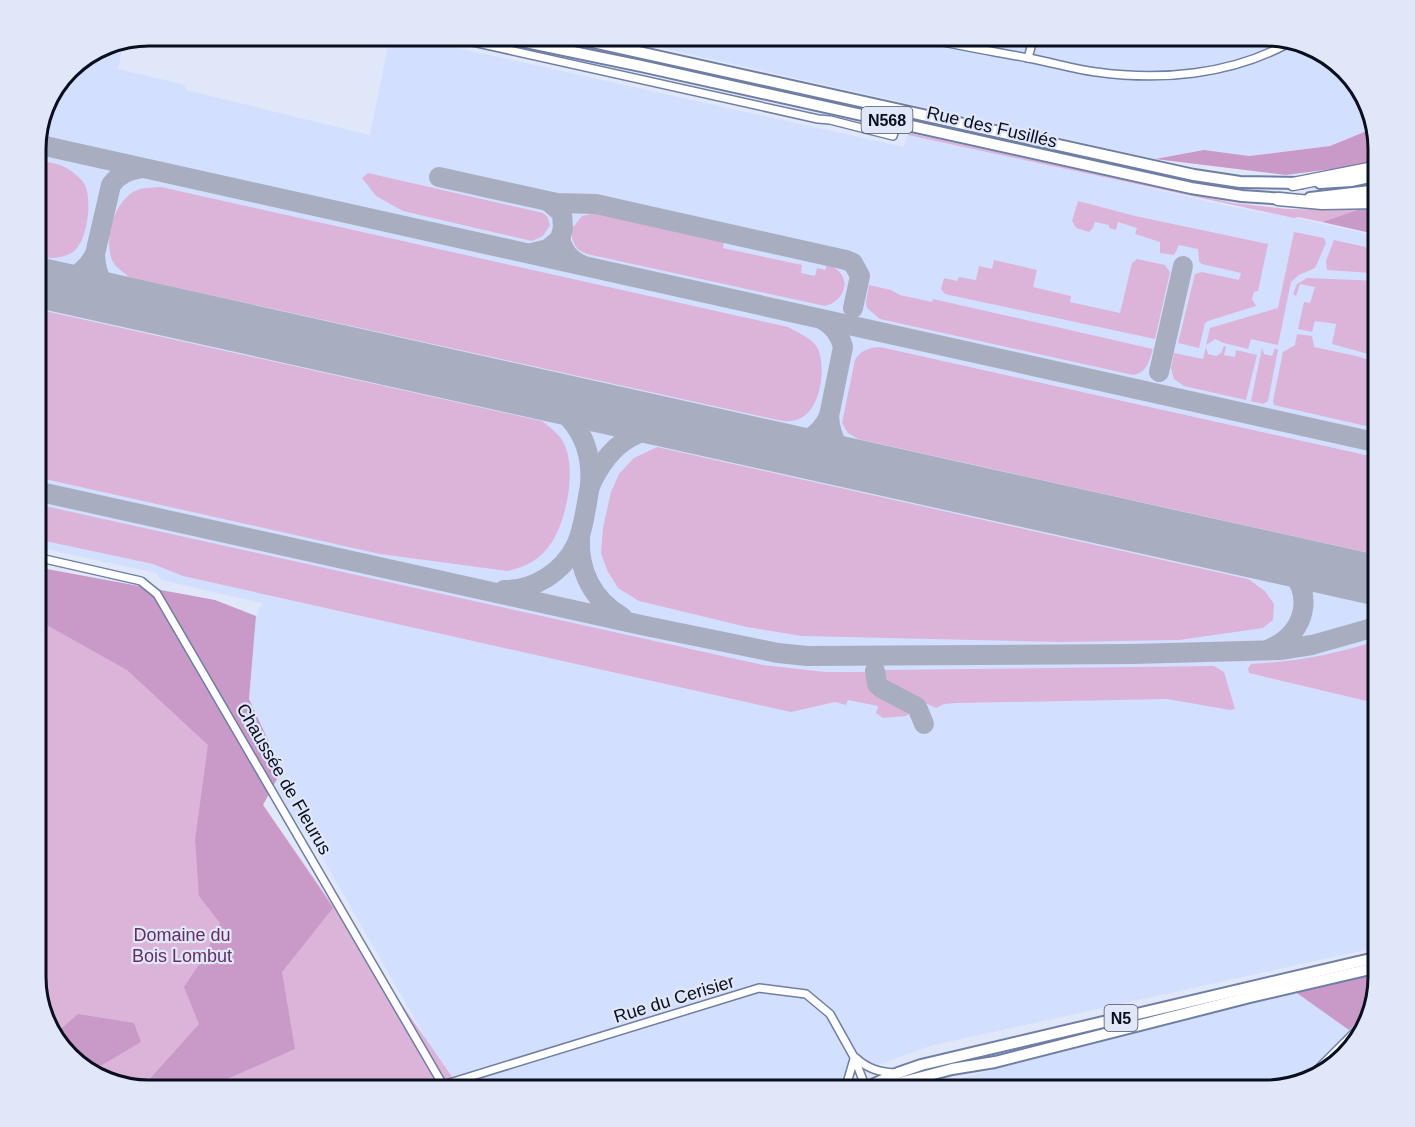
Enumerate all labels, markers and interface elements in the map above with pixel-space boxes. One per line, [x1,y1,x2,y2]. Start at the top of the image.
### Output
street label: Rue des Fusillés [925,102,1059,152]
road number: N568 [862,107,912,133]
street label: Chaussée de Fleurus [233,700,335,858]
park label: Domaine du Bois Lombut [132,925,232,966]
street label: Rue du Cerisier [611,971,737,1027]
road number: N5 [1104,1005,1138,1031]

